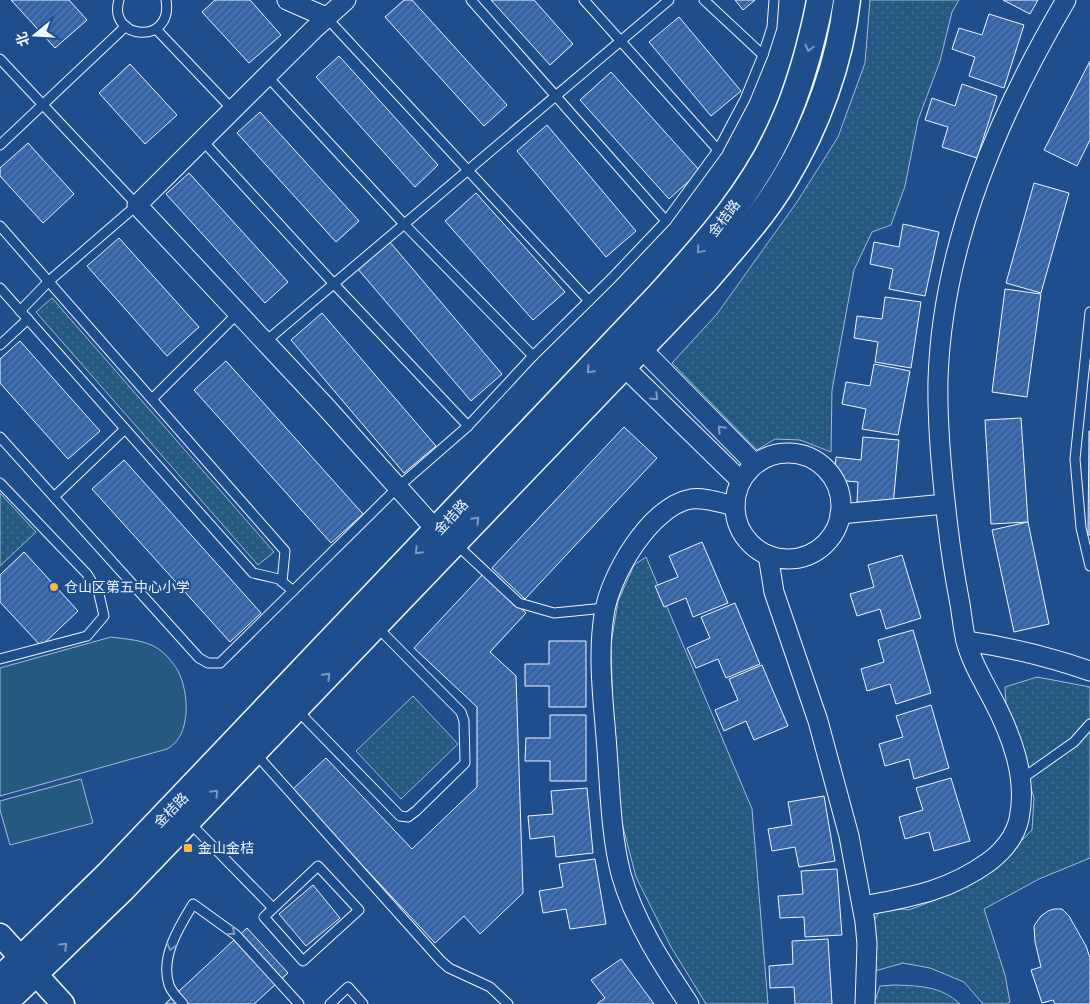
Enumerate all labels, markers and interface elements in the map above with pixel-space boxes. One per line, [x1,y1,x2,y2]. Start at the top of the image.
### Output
north arrow [10,10,60,60]
text: 北 [12,30,33,48]
one-way arrow [804,43,815,52]
street label: 金桔路 [704,196,744,240]
one-way arrow [697,244,705,253]
one-way arrow [587,364,596,373]
one-way arrow [649,391,658,400]
one-way arrow [718,426,727,435]
street label: 金桔路 [430,496,472,538]
one-way arrow [470,517,479,526]
one-way arrow [415,546,424,555]
place label: 仓山区第五中心小学 [64,578,190,596]
marker: 仓山区第五中心小学 [48,581,60,593]
one-way arrow [321,672,330,681]
street label: 金桔路 [150,789,192,831]
one-way arrow [209,790,218,799]
place label: 金山金桔 [198,839,254,857]
marker: 金山金桔 [182,842,194,854]
one-way arrow [226,927,235,935]
one-way arrow [58,943,67,952]
one-way arrow [167,943,177,951]

